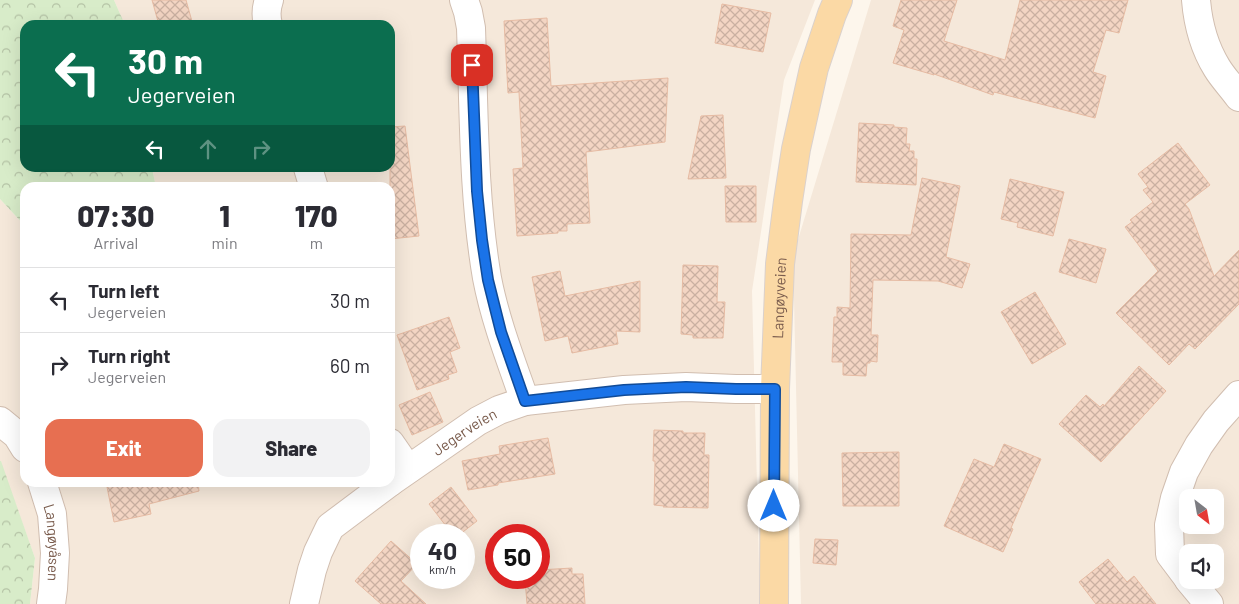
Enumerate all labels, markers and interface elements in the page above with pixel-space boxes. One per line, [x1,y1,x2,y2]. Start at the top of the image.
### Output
text: 30 m [128,39,203,81]
icon: left [45,40,110,105]
pin [451,44,493,86]
icon: arrive [458,51,486,79]
text: Jegerveien [128,81,236,107]
icon: left [141,135,169,163]
icon: ahead [194,135,222,163]
icon: right [247,135,275,163]
text: 07:30 [77,197,154,233]
text: 1 [219,197,230,233]
text: 170 [295,197,338,233]
text: Arrival [93,233,138,252]
text: min [212,233,238,252]
text: m [310,233,323,252]
street label: Langøyveien [768,256,790,339]
text: Turn left [88,279,159,302]
icon: left [45,286,73,314]
text: 30 m [330,289,370,312]
text: Jegerveien [88,302,166,321]
text: Turn right [88,344,170,367]
icon: right [45,351,73,379]
text: 60 m [330,354,370,377]
text: Jegerveien [88,367,166,386]
street label: Jegerveien [429,404,500,459]
button: Exit [45,419,203,477]
button: Share [213,419,370,477]
position arrow [747,479,799,531]
north arrow [1179,489,1224,534]
map controls [1179,489,1224,589]
street label: Langøyåsen [40,501,64,582]
speed limit sign: 50 [485,524,550,589]
text: 40 [428,535,457,565]
button: sound [1179,544,1224,589]
text: km/h [429,562,456,576]

